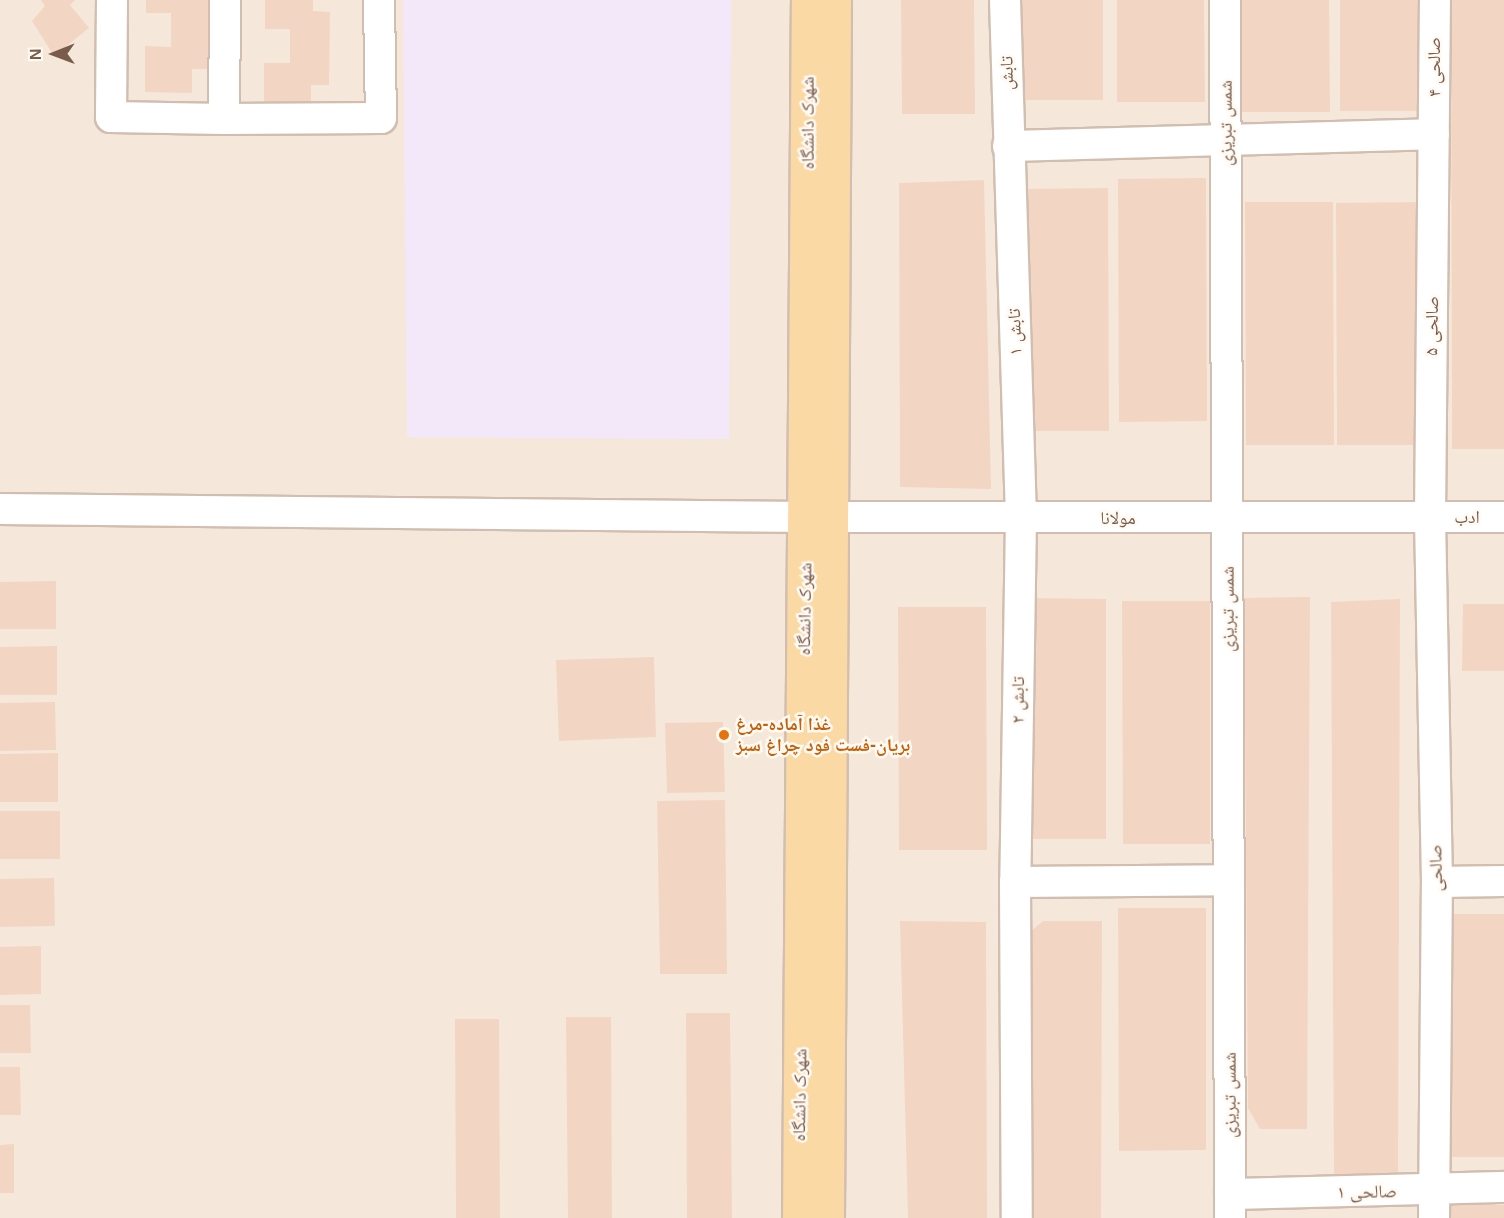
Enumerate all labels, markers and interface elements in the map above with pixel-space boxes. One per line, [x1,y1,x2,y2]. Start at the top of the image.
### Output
north arrow [24,24,84,84]
street label: صالحی ۴ [1423,37,1445,97]
text: N [27,48,44,60]
street label: تابش [996,56,1018,90]
street label: شهرک دانشگاه [797,77,819,169]
street label: شمس تبریزی [1215,80,1237,166]
street label: صالحی ۵ [1421,296,1443,356]
street label: تابش ۱ [1003,308,1027,356]
street label: ادب [1454,506,1480,528]
street label: مولانا [1100,507,1136,529]
street label: شهرک دانشگاه [793,562,817,656]
street label: شمس تبریزی [1217,566,1239,652]
street label: تابش ۲ [1007,676,1029,724]
place label: غذا آماده-مرغ بریان-فست فود چراغ سبز [736,714,910,756]
marker: غذا آماده-مرغ بریان-فست فود چراغ سبز [717,728,731,742]
street label: صالحی [1425,844,1447,892]
street label: شهرک دانشگاه [788,1048,812,1142]
street label: شمس تبریزی [1219,1052,1241,1138]
street label: صالحی ۱ [1337,1181,1397,1203]

